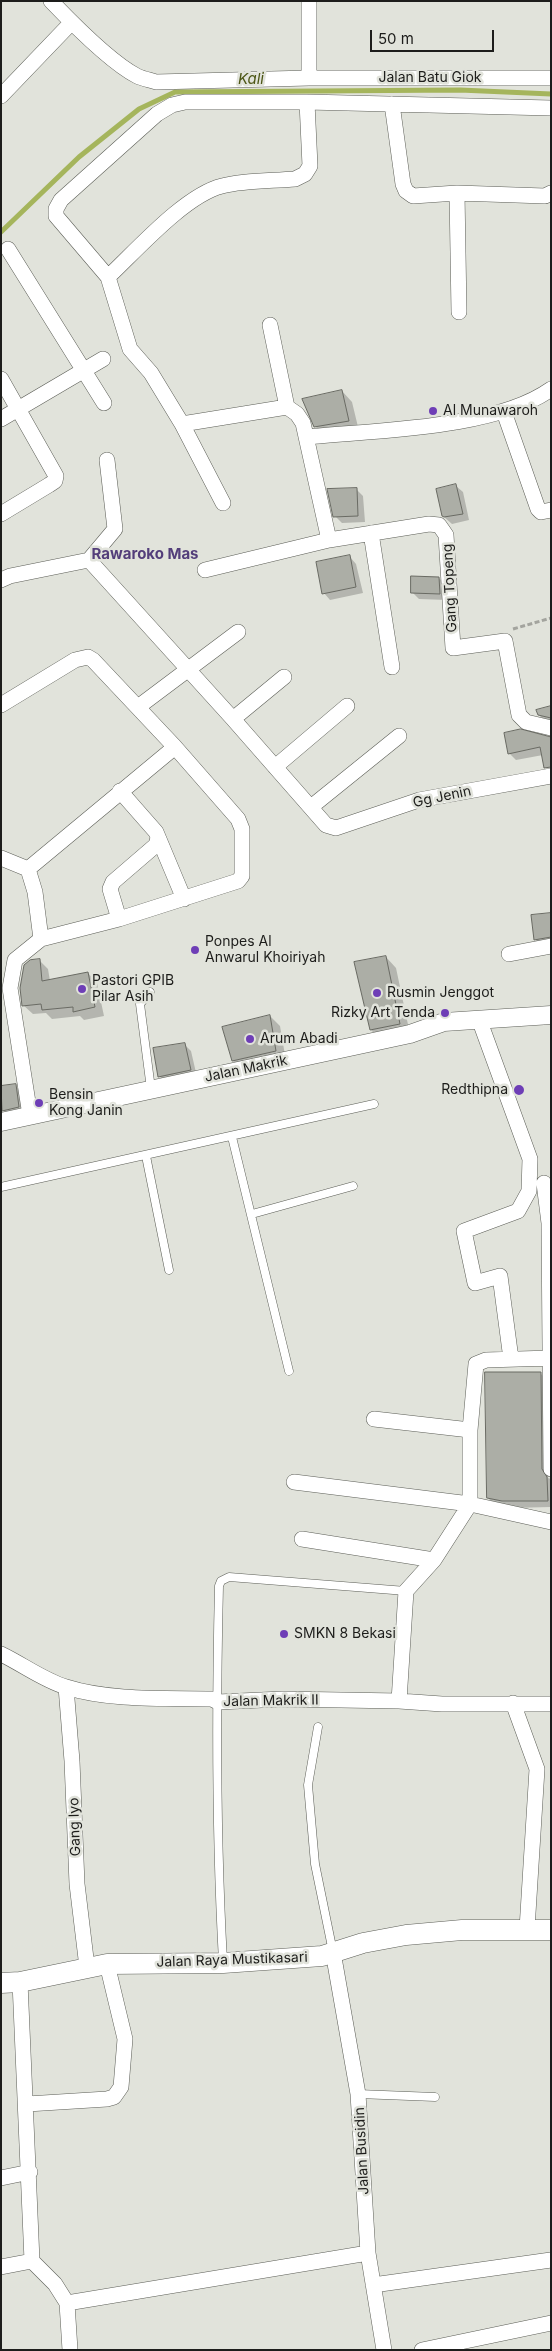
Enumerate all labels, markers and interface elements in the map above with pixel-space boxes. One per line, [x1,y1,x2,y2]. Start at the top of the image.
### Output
scale bar [372,20,496,52]
text: 50 m [378,29,414,48]
water label: Kali [238,70,264,88]
street label: Jalan Batu Giok [378,70,482,86]
place label: Al Munawaroh [443,403,538,419]
marker: Al Munawaroh [427,405,439,417]
street label: Gang Topeng [439,543,461,633]
district label: Rawaroko Mas [91,545,199,563]
street label: Gg Jenin [411,783,473,811]
place label: Ponpes Al Anwarul Khoiriyah [205,934,325,966]
marker: Ponpes Al Anwarul Khoiriyah [189,944,201,956]
place label: Pastori GPIB Pilar Asih [92,973,174,1006]
marker: Pastori GPIB Pilar Asih [76,983,88,995]
place label: Rusmin Jenggot [387,985,494,1001]
marker: Rusmin Jenggot [371,987,383,999]
place label: Rizky Art Tenda [331,1005,435,1021]
marker: Rizky Art Tenda [439,1007,451,1019]
place label: Arum Abadi [260,1031,338,1047]
marker: Arum Abadi [244,1033,256,1045]
street label: Jalan Makrik [203,1052,289,1086]
place label: Redthipna [441,1082,508,1098]
marker: Redthipna [512,1083,526,1097]
place label: Bensin Kong Janin [49,1087,123,1120]
marker: Bensin Kong Janin [33,1097,45,1109]
place label: SMKN 8 Bekasi [294,1626,396,1642]
marker: SMKN 8 Bekasi [278,1628,290,1640]
street label: Jalan Makrik II [223,1692,319,1710]
street label: Gang Iyo [66,1797,84,1857]
street label: Jalan Raya Mustikasari [156,1949,308,1971]
street label: Jalan Busidin [351,2107,373,2195]

